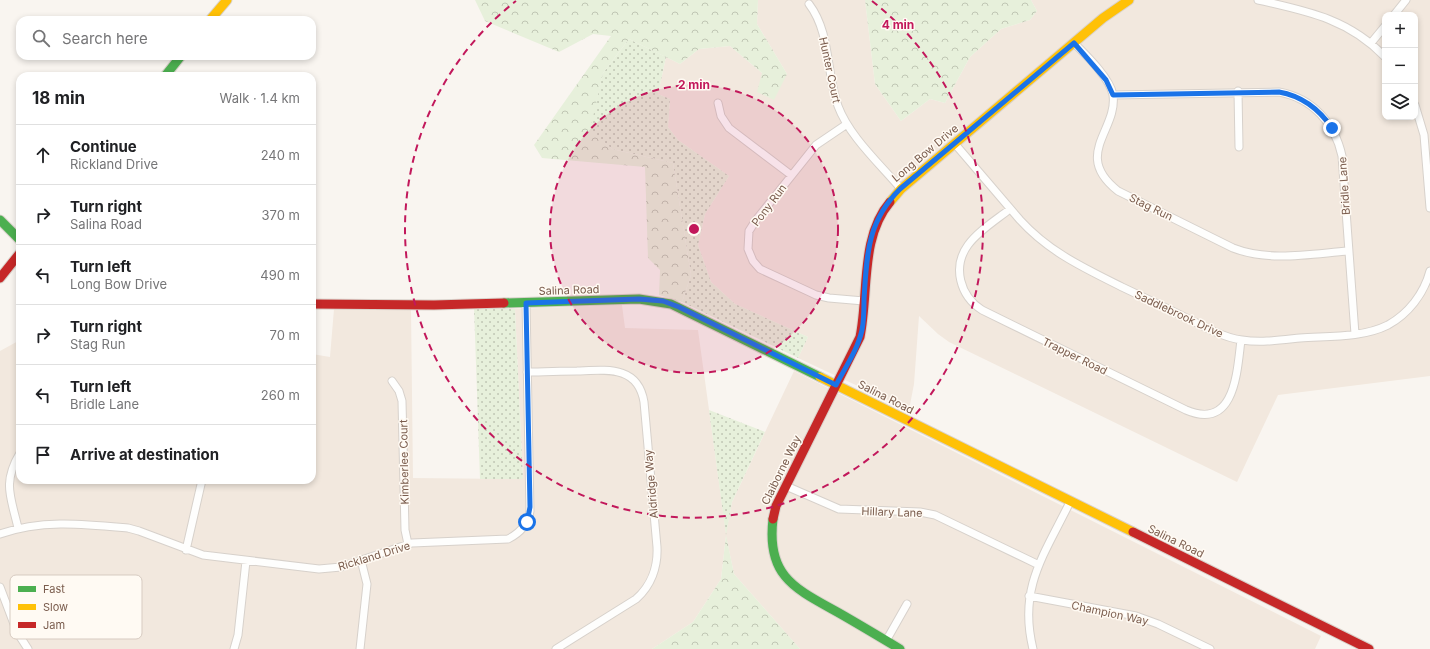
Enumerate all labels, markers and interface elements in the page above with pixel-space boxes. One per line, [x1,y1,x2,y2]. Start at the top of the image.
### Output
map controls [1382,12,1418,120]
button: + [1382,12,1418,48]
search box [16,16,316,60]
text: 4 min [882,17,914,32]
icon: search [30,27,52,49]
text: Search here [62,29,148,48]
street label: Hunter Court [816,36,844,105]
button: − [1382,48,1418,84]
text: 2 min [678,77,710,92]
button: layers [1382,84,1418,120]
text: 18 min [32,88,85,108]
text: Walk · 1.4 km [220,90,300,106]
route end [1323,119,1341,137]
street label: Long Bow Drive [889,121,961,185]
text: Continue [70,137,137,156]
icon: ahead [32,144,54,166]
text: 240 m [261,147,300,163]
text: Rickland Drive [70,156,158,172]
street label: Bridle Lane [1335,156,1353,216]
street label: Pony Run [749,181,789,229]
street label: Stag Run [1127,190,1175,224]
text: Turn right [70,197,142,216]
icon: right [32,204,54,226]
text: 370 m [262,207,300,223]
text: Salina Road [70,216,142,232]
centre of rings [687,222,701,236]
text: Turn left [70,257,131,276]
icon: left [32,264,54,286]
text: 490 m [260,267,300,283]
text: Long Bow Drive [70,276,167,292]
street label: Salina Road [538,282,600,298]
street label: Saddlebrook Drive [1132,287,1226,341]
text: Turn right [70,317,142,336]
icon: right [32,324,54,346]
text: 70 m [270,327,300,343]
street label: Trapper Road [1040,334,1110,378]
text: Stag Run [70,336,125,352]
text: Turn left [70,377,131,396]
street label: Salina Road [856,377,916,417]
icon: left [32,384,54,406]
text: 260 m [261,387,300,403]
text: Bridle Lane [70,396,139,412]
street label: Kimberlee Court [396,419,412,505]
street label: Claiborne Way [758,433,804,507]
icon: arrive [32,444,54,466]
text: Arrive at destination [70,445,219,464]
street label: Aldridge Way [641,449,661,519]
street label: Hillary Lane [861,504,923,520]
route start [518,513,536,531]
street label: Salina Road [1146,521,1206,561]
street label: Rickland Drive [336,538,412,574]
legend [10,575,142,639]
text: Fast [43,582,65,596]
street label: Champion Way [1070,598,1150,628]
text: Slow [43,600,68,614]
text: Jam [43,618,65,632]

